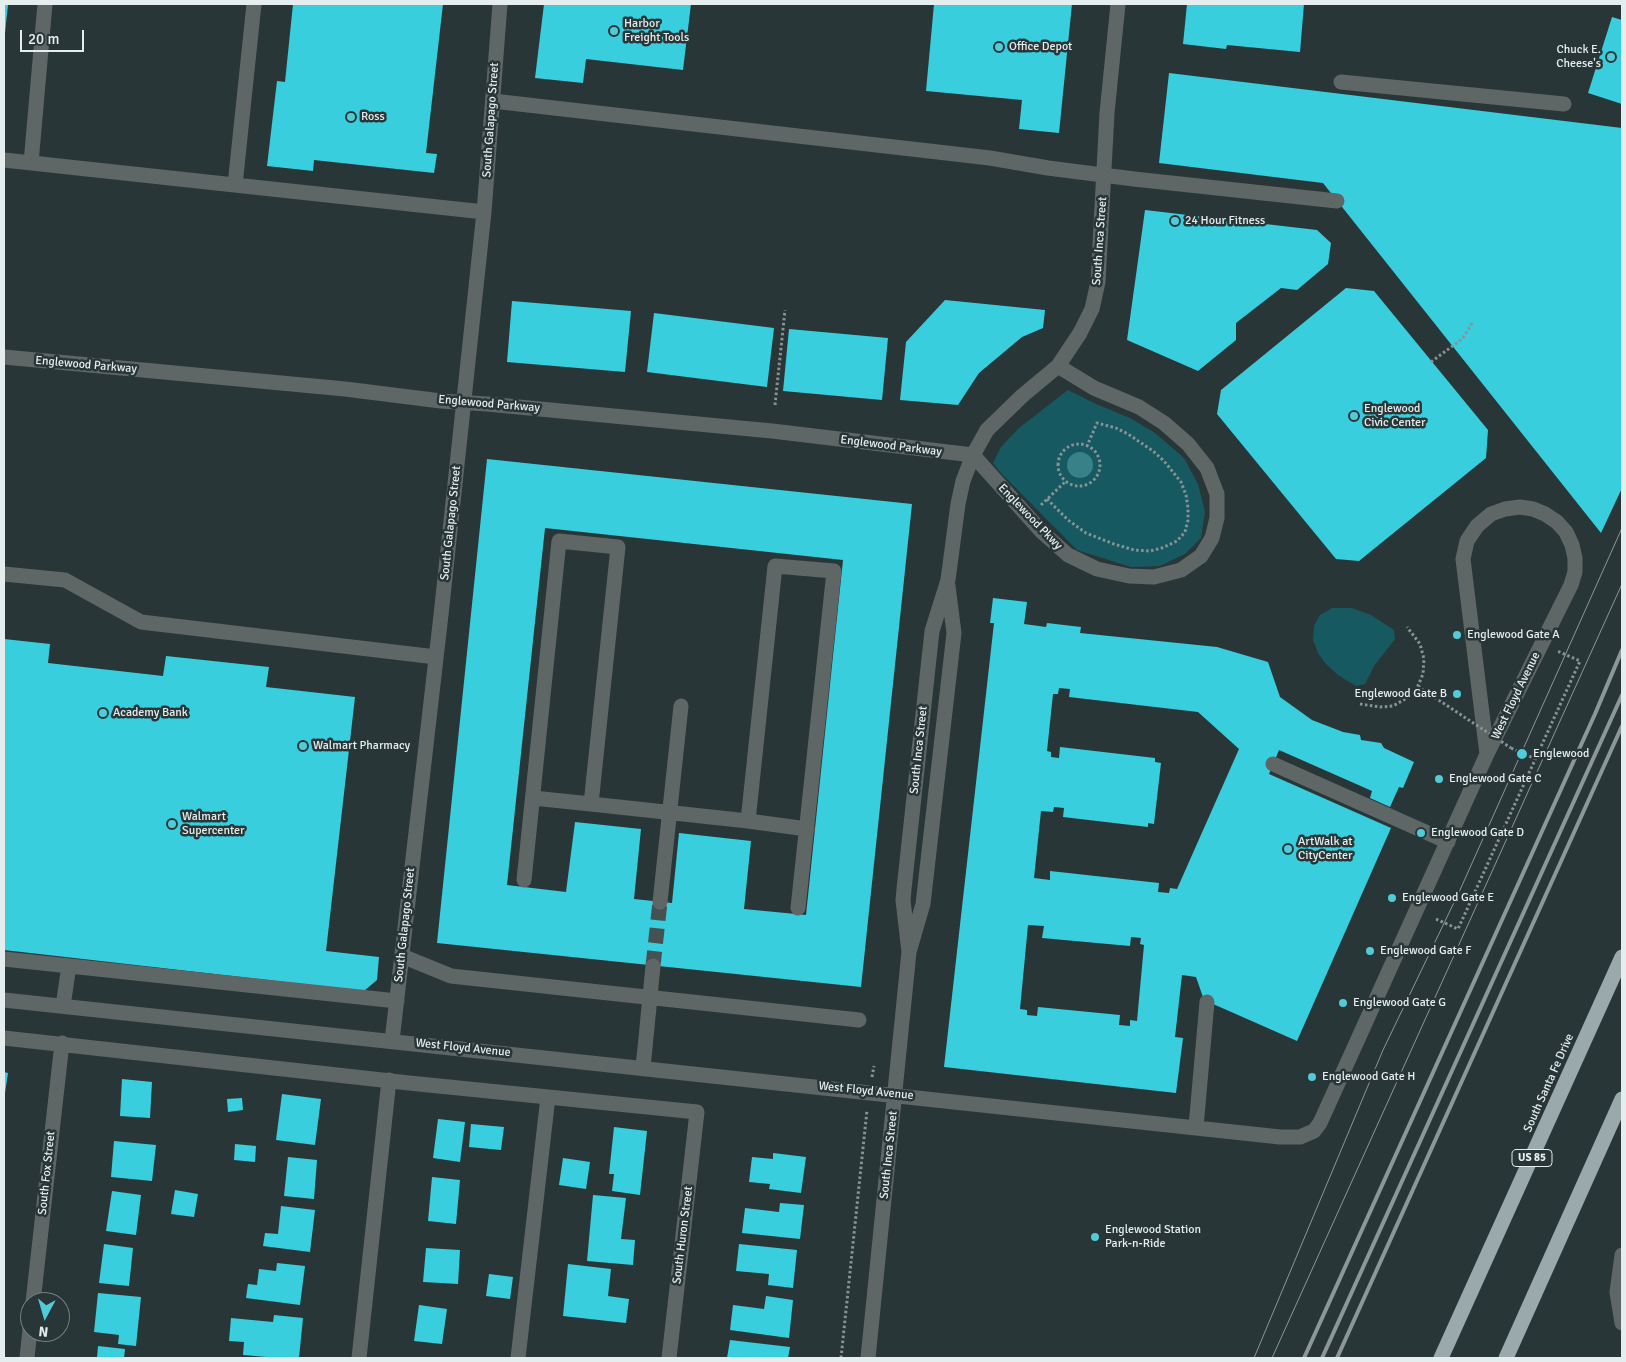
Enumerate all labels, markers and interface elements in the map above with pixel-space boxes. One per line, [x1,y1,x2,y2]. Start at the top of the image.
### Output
place label: Harbor Freight Tools [624,17,689,45]
scale bar [22,20,86,52]
marker: Harbor Freight Tools [608,25,620,37]
text: 20 m [28,30,59,48]
place label: Office Depot [1009,40,1072,54]
marker: Office Depot [993,41,1005,53]
place label: Chuck E. Cheese's [1556,43,1601,71]
marker: Chuck E. Cheese's [1605,51,1617,63]
street label: South Galapago Street [480,62,502,178]
place label: Ross [361,110,385,124]
marker: Ross [345,111,357,123]
street label: South Inca Street [1090,196,1110,286]
place label: 24 Hour Fitness [1185,214,1265,228]
marker: 24 Hour Fitness [1169,215,1181,227]
street label: Englewood Parkway [35,353,137,377]
street label: Englewood Parkway [438,392,540,416]
place label: Englewood Civic Center [1364,402,1425,430]
marker: Englewood Civic Center [1348,410,1360,422]
street label: Englewood Parkway [839,433,943,459]
street label: South Galapago Street [438,465,464,581]
street label: Englewood Pkwy [995,481,1065,553]
place label: Englewood Gate A [1467,628,1560,642]
marker: Englewood Gate A [1451,629,1463,641]
street label: West Floyd Avenue [1489,650,1543,742]
place label: Englewood Gate B [1354,687,1447,701]
marker: Englewood Gate B [1451,688,1463,700]
street label: South Inca Street [907,705,931,795]
place label: Academy Bank [113,706,188,720]
marker: Academy Bank [97,707,109,719]
place label: Walmart Pharmacy [313,739,410,753]
marker: Walmart Pharmacy [297,740,309,752]
marker: Englewood [1515,747,1529,761]
place label: Englewood [1533,747,1589,761]
place label: Englewood Gate C [1449,772,1542,786]
marker: Englewood Gate C [1433,773,1445,785]
place label: Walmart Supercenter [182,810,244,838]
marker: Walmart Supercenter [166,818,178,830]
place label: Englewood Gate D [1431,826,1524,840]
marker: Englewood Gate D [1415,827,1427,839]
place label: ArtWalk at CityCenter [1298,835,1353,863]
marker: ArtWalk at CityCenter [1282,843,1294,855]
street label: South Galapago Street [392,867,418,983]
place label: Englewood Gate E [1402,891,1494,905]
marker: Englewood Gate E [1386,892,1398,904]
place label: Englewood Gate F [1380,944,1472,958]
marker: Englewood Gate F [1364,945,1376,957]
place label: Englewood Gate G [1353,996,1446,1010]
marker: Englewood Gate G [1337,997,1349,1009]
street label: South Santa Fe Drive [1521,1031,1577,1135]
street label: West Floyd Avenue [415,1036,511,1060]
place label: Englewood Gate H [1322,1070,1415,1084]
marker: Englewood Gate H [1306,1071,1318,1083]
street label: West Floyd Avenue [818,1079,914,1103]
street label: South Inca Street [877,1110,901,1200]
street label: South Fox Street [35,1130,59,1216]
road number: US 85 [1512,1150,1552,1166]
street label: South Huron Street [670,1185,696,1285]
place label: Englewood Station Park-n-Ride [1105,1223,1201,1251]
marker: Englewood Station Park-n-Ride [1089,1231,1101,1243]
north arrow [20,1292,70,1342]
text: N [38,1322,49,1340]

